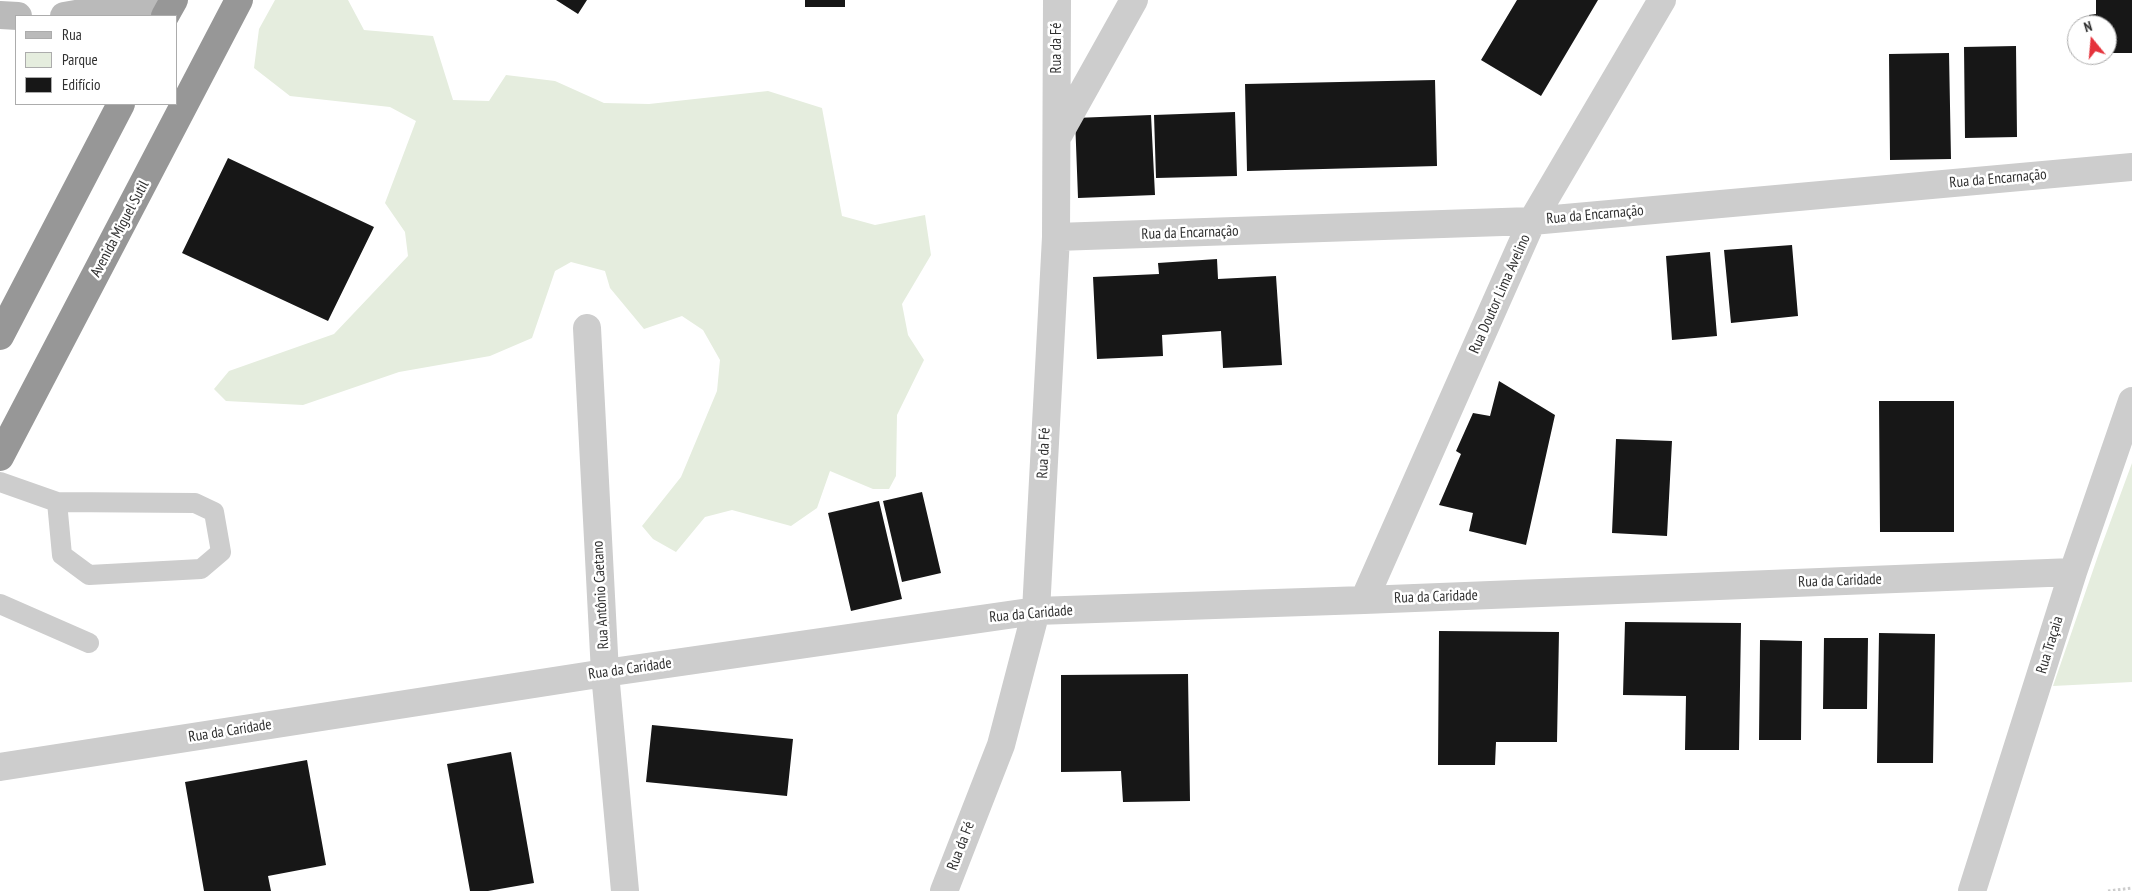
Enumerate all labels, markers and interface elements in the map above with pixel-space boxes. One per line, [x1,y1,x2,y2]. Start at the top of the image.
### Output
legend [15,15,178,105]
north arrow [2067,15,2117,65]
text: N [2082,17,2094,36]
street label: Rua da Fé [1048,23,1066,73]
text: Rua [62,25,82,44]
text: Parque [62,50,98,69]
text: Edifício [62,75,100,94]
street label: Rua da Encarnação [1949,166,2047,192]
street label: Avenida Miguel Sutil [87,178,153,280]
street label: Rua da Encarnação [1546,202,1644,228]
street label: Rua da Encarnação [1141,222,1239,244]
street label: Rua Doutor Lima Avelino [1466,232,1534,356]
street label: Rua da Fé [1034,427,1054,479]
street label: Rua Antônio Caetano [589,540,613,650]
street label: Rua da Caridade [1798,571,1882,591]
street label: Rua da Caridade [1394,587,1478,607]
street label: Rua da Caridade [988,601,1074,627]
street label: Rua Traçaia [2033,614,2067,676]
street label: Rua da Caridade [587,654,673,684]
street label: Rua da Caridade [187,716,273,746]
street label: Rua da Fé [943,819,979,873]

